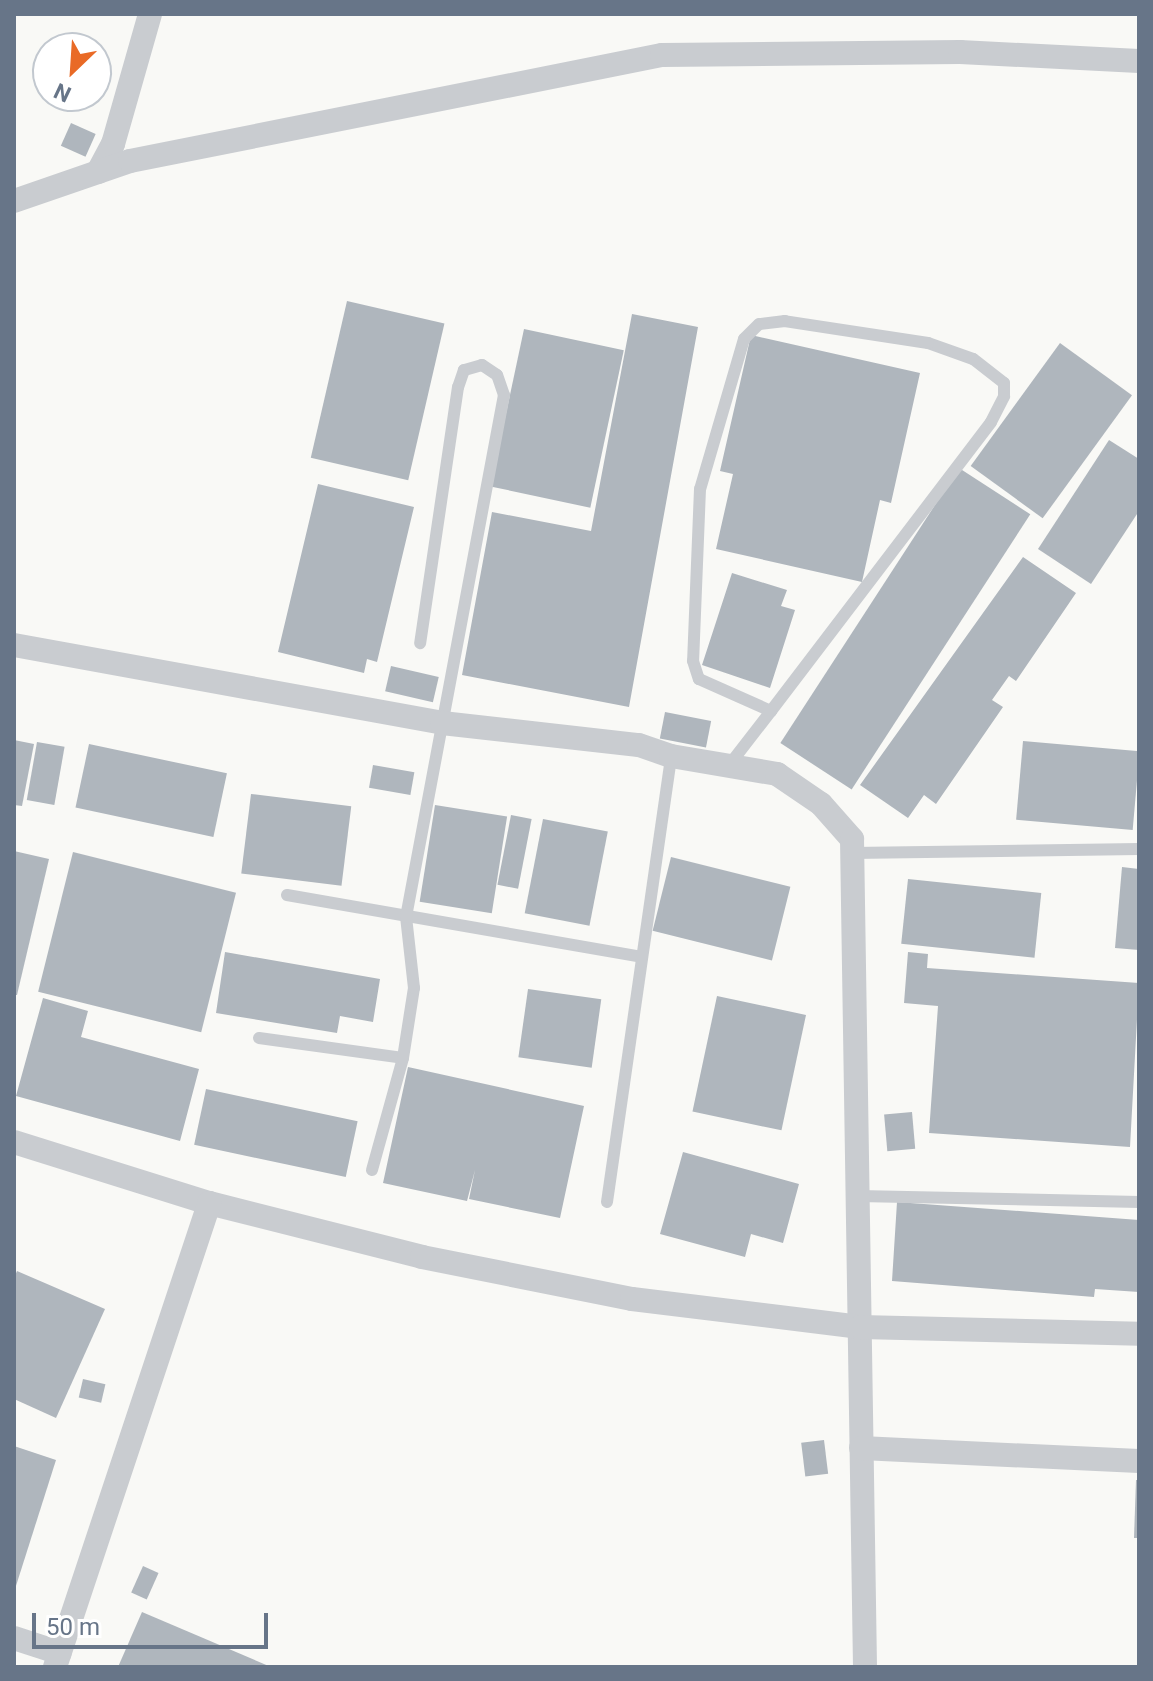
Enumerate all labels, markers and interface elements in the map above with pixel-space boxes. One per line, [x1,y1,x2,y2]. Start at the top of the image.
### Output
north arrow [32,32,112,112]
text: N [50,78,75,107]
scale bar [36,1597,272,1647]
text: 50 m [46,1613,100,1641]

